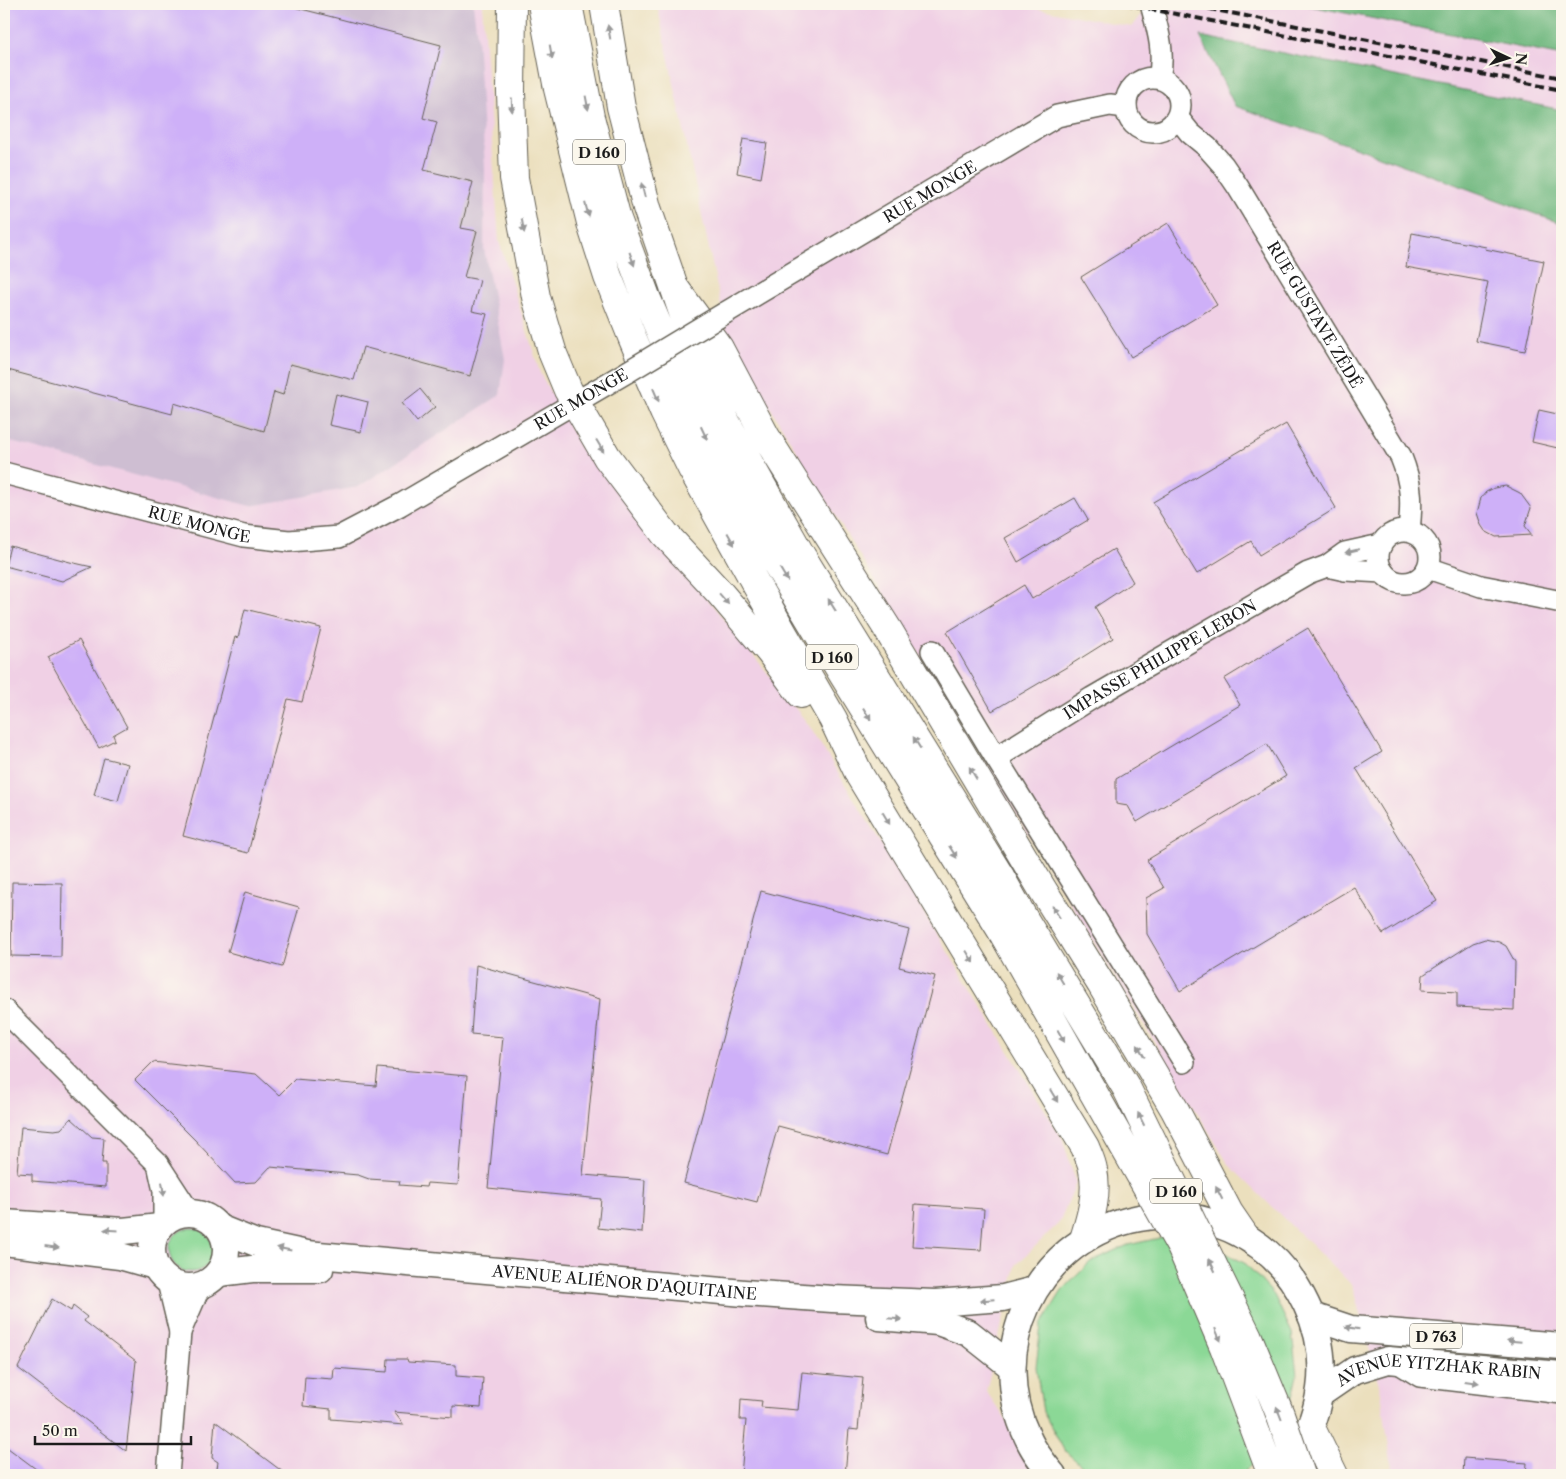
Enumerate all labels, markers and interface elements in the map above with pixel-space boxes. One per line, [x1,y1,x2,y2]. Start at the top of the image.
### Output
one-way arrow [604,23,612,39]
north arrow [1484,32,1534,82]
one-way arrow [547,44,555,60]
text: N [1512,52,1530,66]
one-way arrow [583,96,591,111]
one-way arrow [508,97,516,113]
road number: D 160 [573,140,625,164]
street label: RUE MONGE [879,156,980,227]
one-way arrow [639,183,647,198]
one-way arrow [584,203,592,218]
one-way arrow [519,219,527,235]
street label: RUE GUSTAVE ZÉDÉ [1263,238,1367,392]
one-way arrow [628,252,636,267]
street label: RUE MONGE [530,364,631,434]
one-way arrow [653,388,661,402]
one-way arrow [699,426,708,441]
one-way arrow [596,439,605,452]
street label: RUE MONGE [146,501,252,547]
one-way arrow [727,532,735,546]
one-way arrow [1344,547,1359,555]
one-way arrow [779,568,788,581]
one-way arrow [719,592,730,605]
street label: IMPASSE PHILIPPE LEBON [1060,595,1260,723]
one-way arrow [827,598,836,612]
road number: D 160 [806,644,858,670]
one-way arrow [863,708,872,721]
one-way arrow [913,737,922,750]
one-way arrow [968,766,977,779]
one-way arrow [881,812,890,825]
one-way arrow [948,846,958,859]
one-way arrow [1052,906,1061,919]
one-way arrow [965,951,974,964]
one-way arrow [1055,972,1064,985]
one-way arrow [1057,1030,1066,1043]
one-way arrow [1136,1044,1145,1058]
one-way arrow [1049,1090,1058,1103]
one-way arrow [1137,1112,1145,1126]
road number: D 160 [1150,1178,1202,1204]
one-way arrow [159,1182,167,1198]
one-way arrow [1215,1186,1223,1201]
one-way arrow [103,1226,119,1234]
one-way arrow [45,1243,61,1251]
one-way arrow [276,1245,292,1253]
one-way arrow [1208,1258,1216,1272]
street label: AVENUE ALIÉNOR D'AQUITAINE [490,1260,758,1304]
one-way arrow [978,1296,994,1304]
one-way arrow [887,1315,903,1323]
one-way arrow [1343,1323,1359,1331]
road number: D 763 [1410,1324,1462,1348]
one-way arrow [1215,1327,1223,1342]
one-way arrow [1505,1337,1521,1345]
street label: AVENUE YITZHAK RABIN [1331,1350,1542,1391]
one-way arrow [1465,1379,1481,1387]
one-way arrow [1275,1406,1283,1420]
scale bar [35,1414,191,1446]
text: 50 m [42,1421,78,1440]

